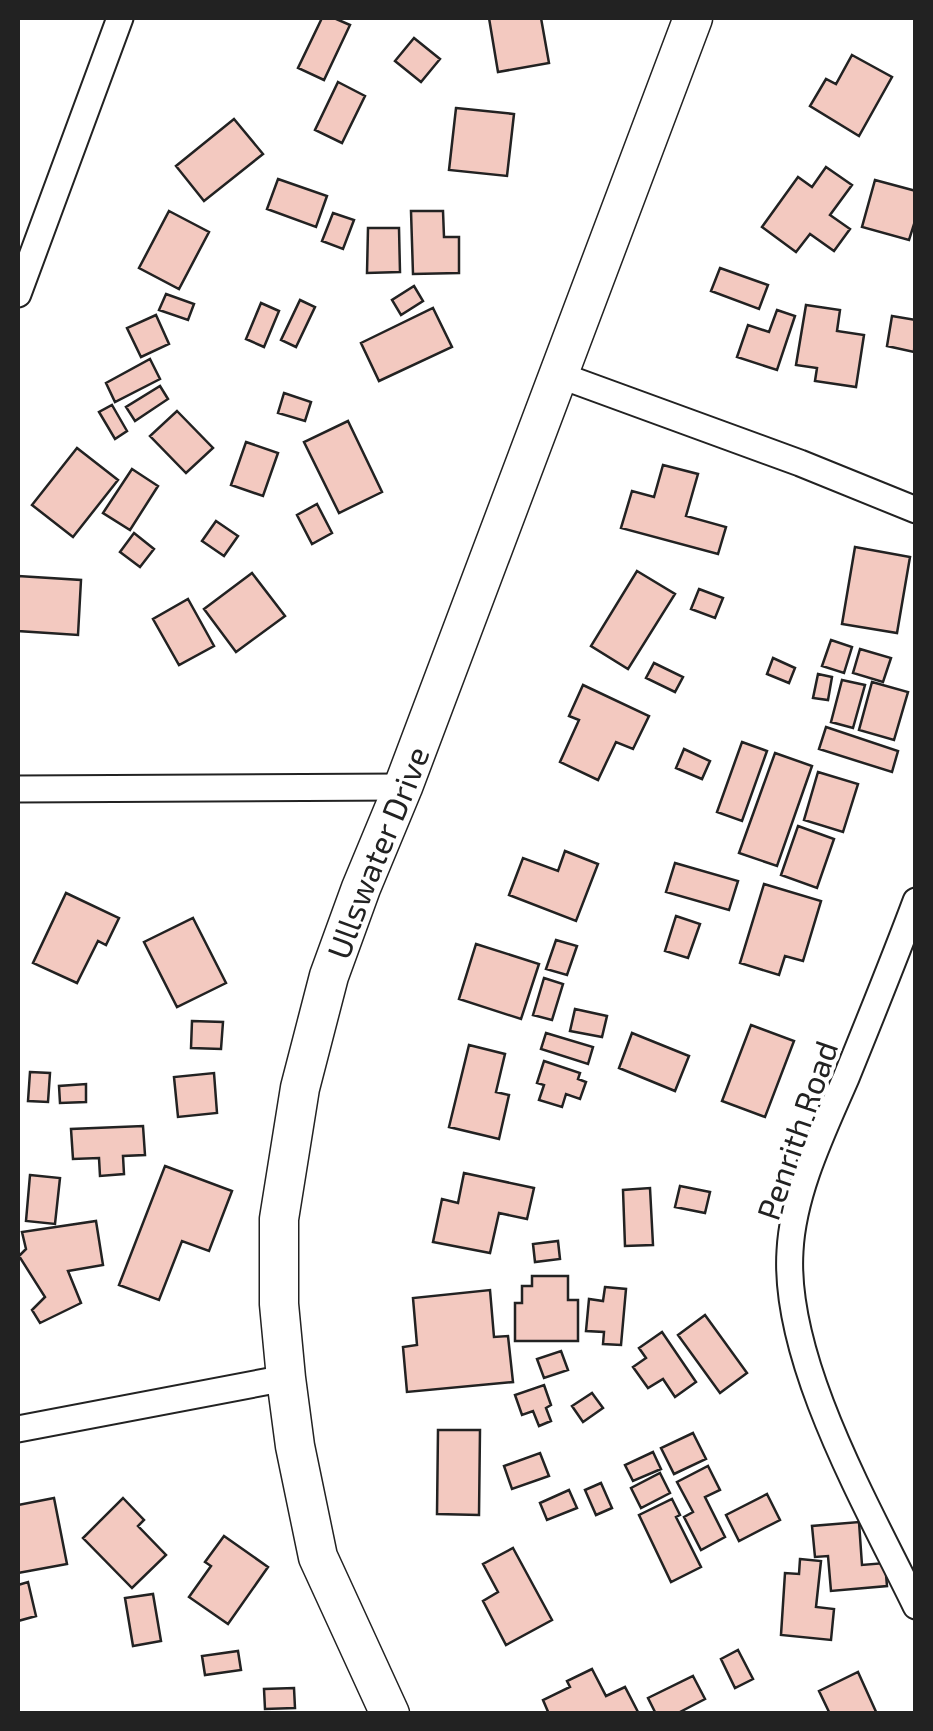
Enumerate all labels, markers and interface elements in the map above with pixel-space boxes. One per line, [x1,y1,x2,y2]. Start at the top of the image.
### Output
street label: Ullswater Drive [318,741,436,964]
street label: Penrith Road [748,1035,844,1225]

